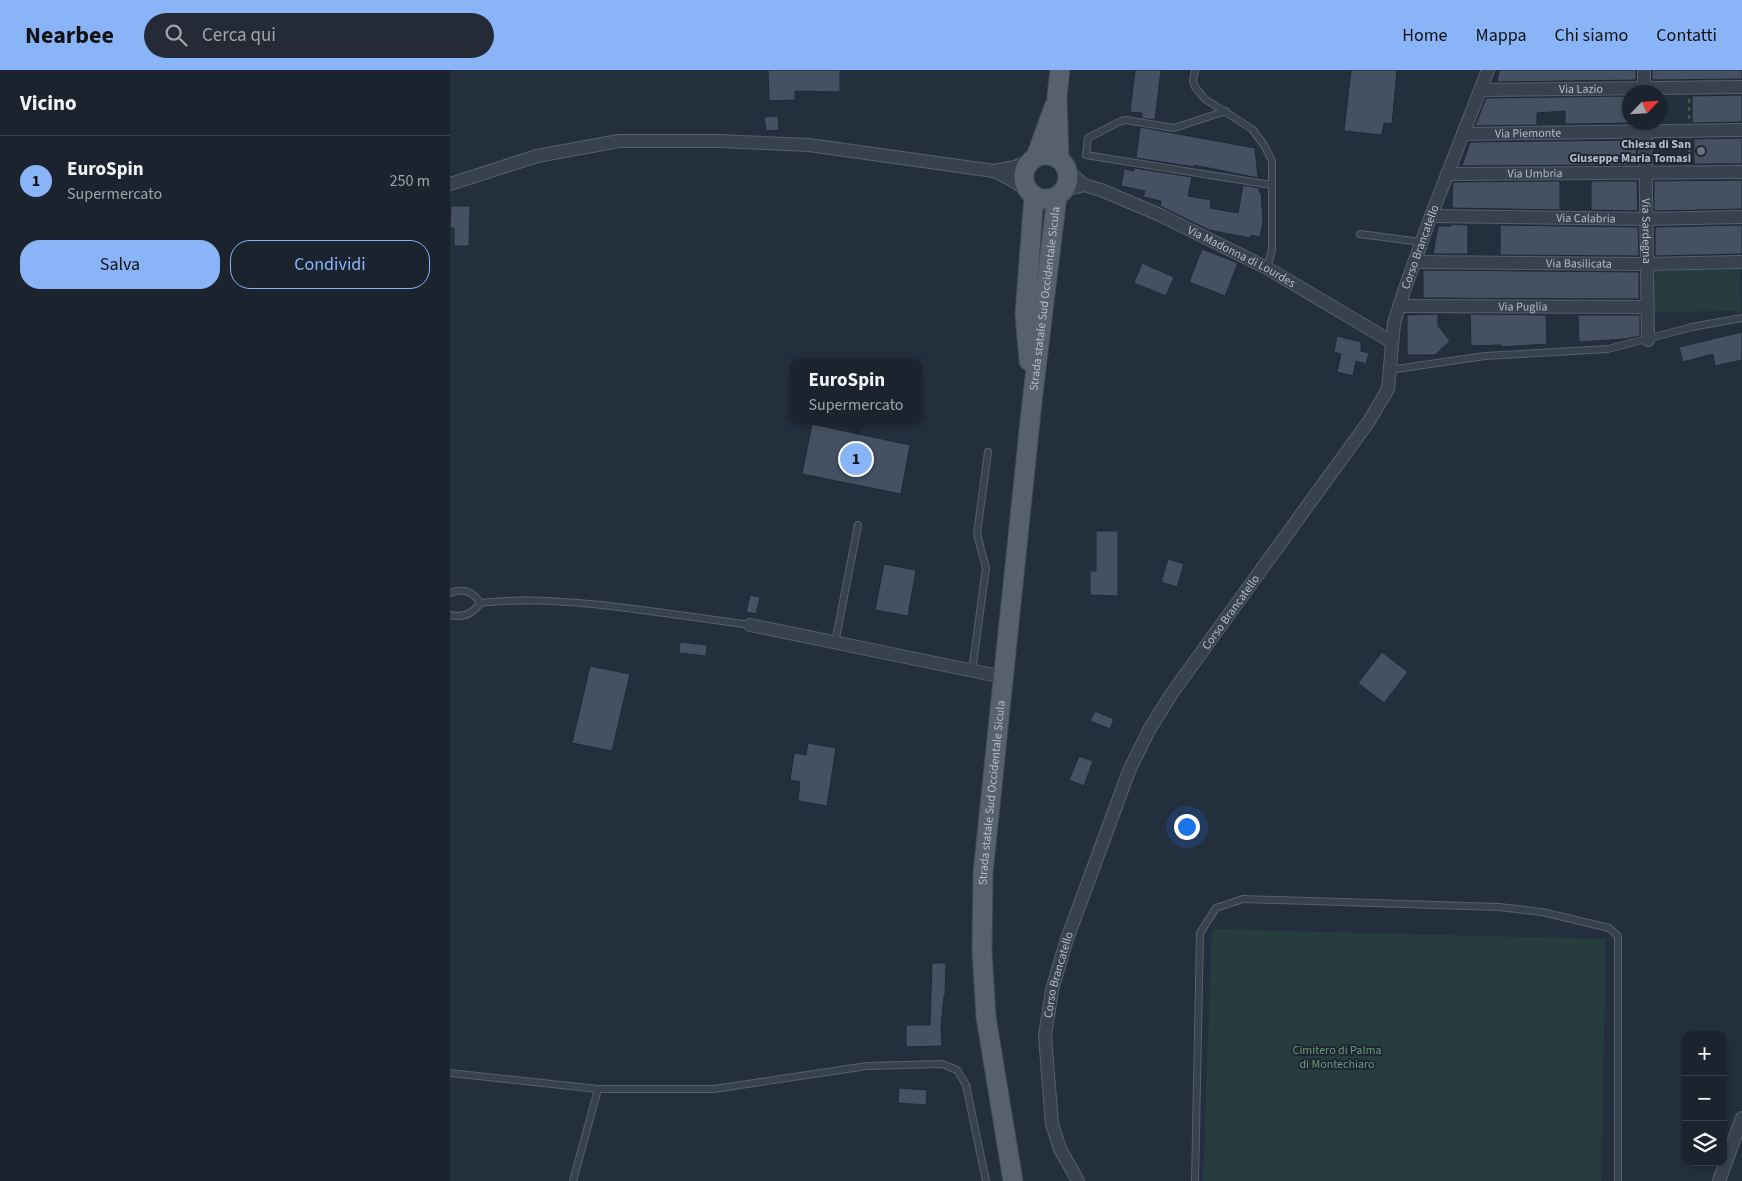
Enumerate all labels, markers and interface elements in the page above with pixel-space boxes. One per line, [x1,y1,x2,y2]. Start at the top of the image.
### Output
search box [144,13,494,58]
text: Nearbee [25,18,114,53]
icon: search [162,21,190,49]
text: Cerca qui [202,22,276,49]
text: Home [1402,23,1448,48]
text: Mappa [1476,23,1527,48]
text: Chi siamo [1555,23,1628,48]
text: Contatti [1656,23,1717,48]
street label: Via Lazio [1559,81,1603,98]
north arrow [1622,85,1667,130]
text: Vicino [20,88,77,118]
street label: Via Piemonte [1495,125,1561,143]
place label: Chiesa di San Giuseppe Maria Tomasi [1569,136,1691,167]
marker: Chiesa di San Giuseppe Maria Tomasi [1695,145,1707,157]
text: EuroSpin [67,156,144,183]
street label: Via Umbria [1507,165,1563,183]
text: 1 [32,170,40,192]
text: 250 m [390,170,430,192]
text: Supermercato [67,183,162,205]
street label: Via Sardegna [1637,198,1655,264]
street label: Corso Brancatello [1397,202,1444,292]
street label: Strada statale Sud Occidentale Sicula [1025,205,1065,392]
street label: Via Calabria [1556,210,1616,228]
street label: Via Madonna di Lourdes [1184,222,1299,292]
button: Salva [20,240,220,289]
button: Condividi [230,240,430,289]
street label: Via Basilicata [1546,255,1612,273]
street label: Via Puglia [1498,298,1548,316]
popup [790,359,922,424]
text: EuroSpin [808,367,885,394]
text: Supermercato [808,394,904,416]
pin: 1 [840,440,872,478]
street label: Corso Brancatello [1198,572,1264,653]
street label: Strada statale Sud Occidentale Sicula [975,700,1010,885]
your location [1174,814,1200,840]
street label: Corso Brancatello [1040,929,1078,1019]
map controls [1682,1031,1727,1166]
button: + [1682,1031,1727,1076]
park label: Cimitero di Palma di Montechiaro [1293,1042,1381,1073]
button: − [1682,1076,1727,1121]
button: layers [1682,1121,1727,1166]

